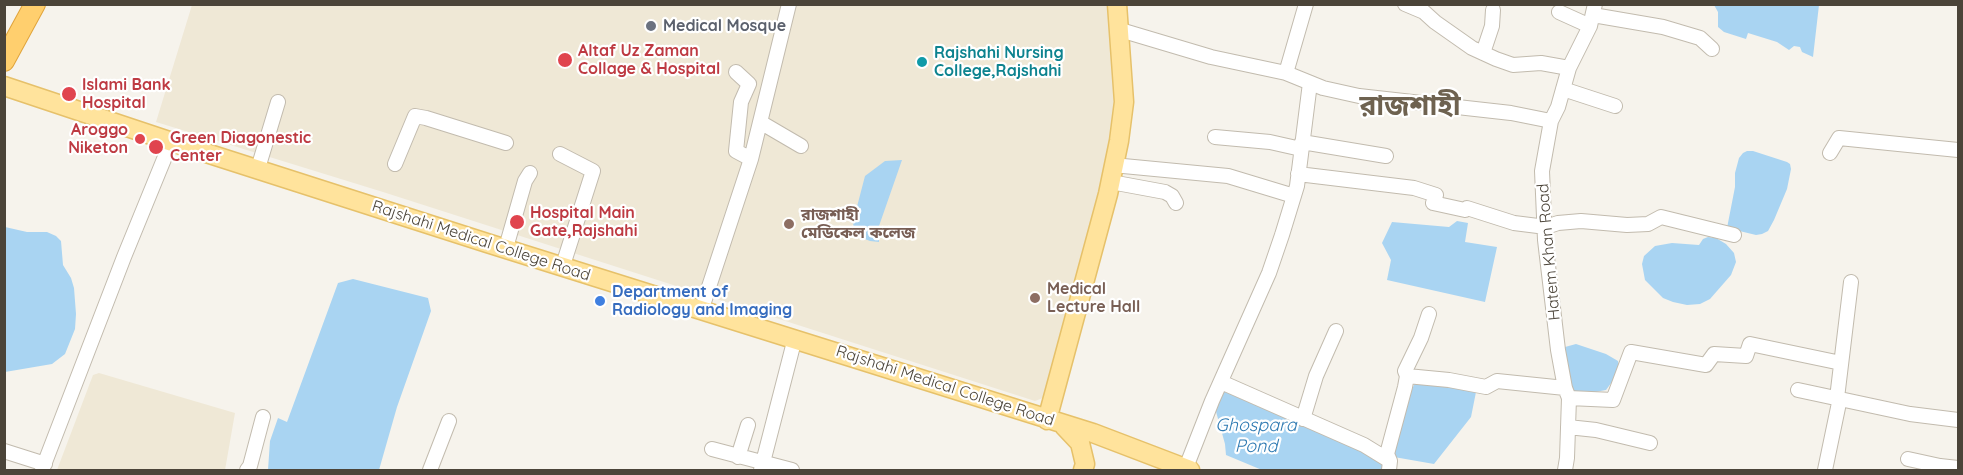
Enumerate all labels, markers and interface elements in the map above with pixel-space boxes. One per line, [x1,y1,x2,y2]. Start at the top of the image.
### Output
place label: Medical Mosque [663,16,786,36]
marker: Medical Mosque [644,19,658,33]
place label: Altaf Uz Zaman Collage & Hospital [578,41,720,79]
place label: Rajshahi Nursing College,Rajshahi [934,43,1064,81]
marker: Altaf Uz Zaman Collage & Hospital [556,51,574,69]
marker: Rajshahi Nursing College,Rajshahi [915,55,929,69]
place label: Islami Bank Hospital [82,75,171,113]
marker: Islami Bank Hospital [60,85,78,103]
district label: রাজশাহী [1359,90,1461,124]
place label: Aroggo Niketon [68,120,128,158]
place label: Green Diagonestic Center [170,128,311,166]
marker: Aroggo Niketon [133,132,147,146]
marker: Green Diagonestic Center [147,138,165,156]
street label: Hatem Khan Road [1533,183,1565,321]
street label: Rajshahi Medical College Road [369,197,593,285]
place label: Hospital Main Gate,Rajshahi [530,203,638,241]
place label: রাজশাহী মেডিকেল কলেজ [801,205,915,243]
marker: Hospital Main Gate,Rajshahi [508,213,526,231]
marker: রাজশাহী মেডিকেল কলেজ [782,217,796,231]
place label: Medical Lecture Hall [1047,279,1140,317]
place label: Department of Radiology and Imaging [612,282,792,320]
marker: Medical Lecture Hall [1028,291,1042,305]
marker: Department of Radiology and Imaging [593,294,607,308]
street label: Rajshahi Medical College Road [833,342,1057,430]
water label: Ghospara Pond [1215,415,1297,458]

